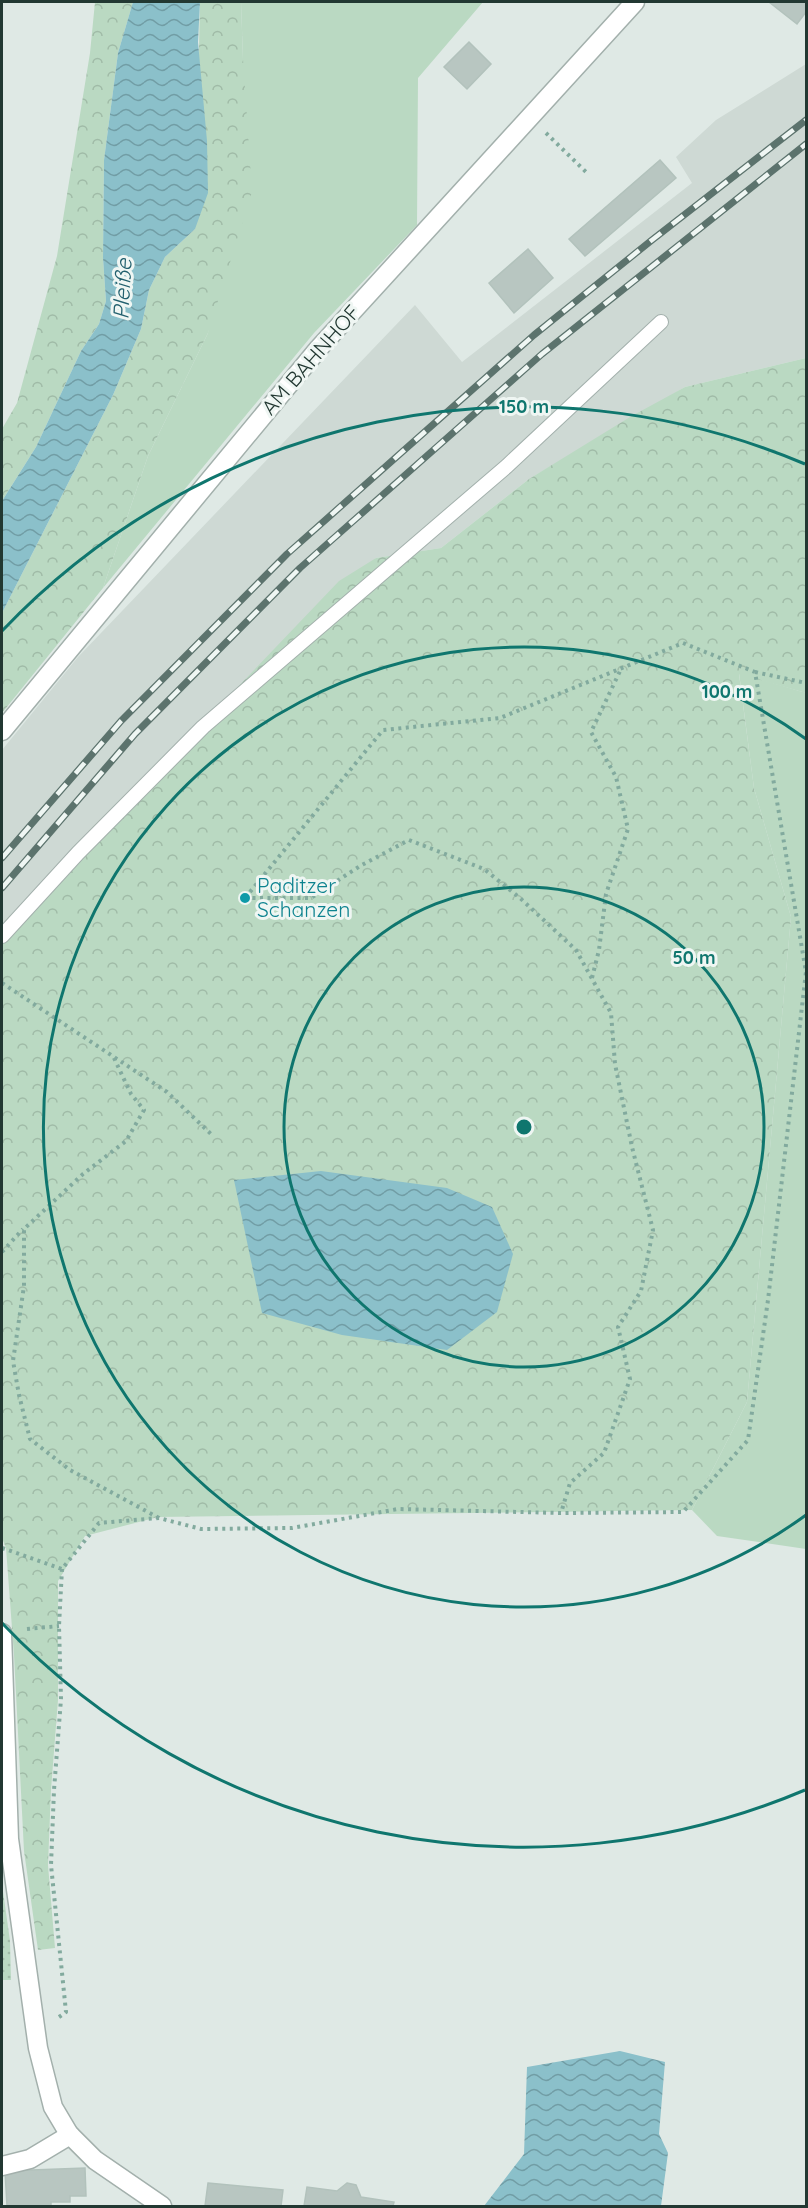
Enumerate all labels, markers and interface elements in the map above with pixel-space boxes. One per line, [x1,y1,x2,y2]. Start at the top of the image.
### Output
water label: Pleiße [106,256,138,320]
street label: AM BAHNHOF [255,299,365,420]
text: 150 m [499,395,549,418]
text: 100 m [702,680,752,703]
place label: Paditzer Schanzen [257,872,350,922]
marker: Paditzer Schanzen [238,891,252,905]
text: 50 m [672,946,716,969]
centre of rings [514,1117,534,1137]

